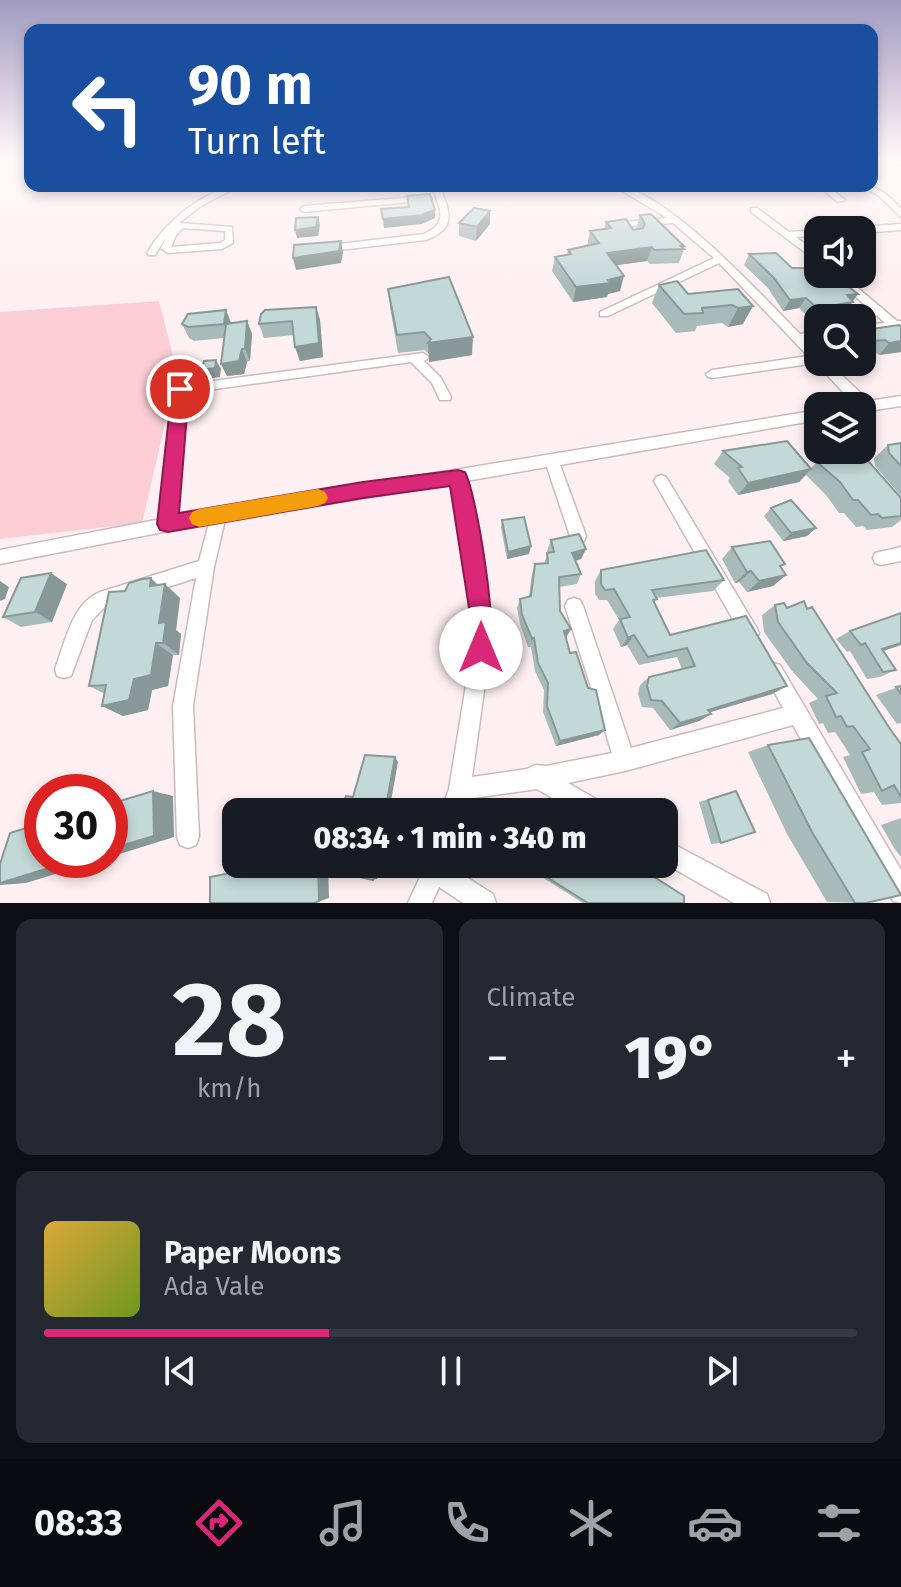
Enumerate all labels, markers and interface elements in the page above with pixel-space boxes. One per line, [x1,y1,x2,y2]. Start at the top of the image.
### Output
text: 90 m [188,52,313,119]
icon: left [56,56,160,160]
text: Turn left [188,120,326,164]
map controls [804,216,876,464]
button: sound [804,216,876,288]
button: search [804,304,876,376]
pin [146,355,214,423]
icon: arrive [158,367,202,411]
button: layers [804,392,876,464]
position arrow [439,606,523,690]
speed limit sign: 30 [24,774,128,878]
text: 08:34 · 1 min · 340 m [314,820,586,856]
text: 28 [172,958,286,1083]
text: Climate [487,982,575,1013]
text: 19° [625,1022,719,1094]
text: − [487,1032,509,1085]
text: + [835,1032,857,1085]
text: km/h [197,1073,261,1104]
text: Paper Moons [164,1235,341,1271]
text: Ada Vale [164,1271,264,1302]
icon: previous [158,1349,202,1393]
icon: pause [429,1349,473,1393]
icon: next [700,1349,744,1393]
icon: directions [191,1495,247,1551]
icon: music [315,1495,371,1551]
icon: phone [439,1495,495,1551]
icon: climate [563,1495,619,1551]
icon: car [687,1495,743,1551]
icon: filters [811,1495,867,1551]
text: 08:33 [34,1501,123,1545]

